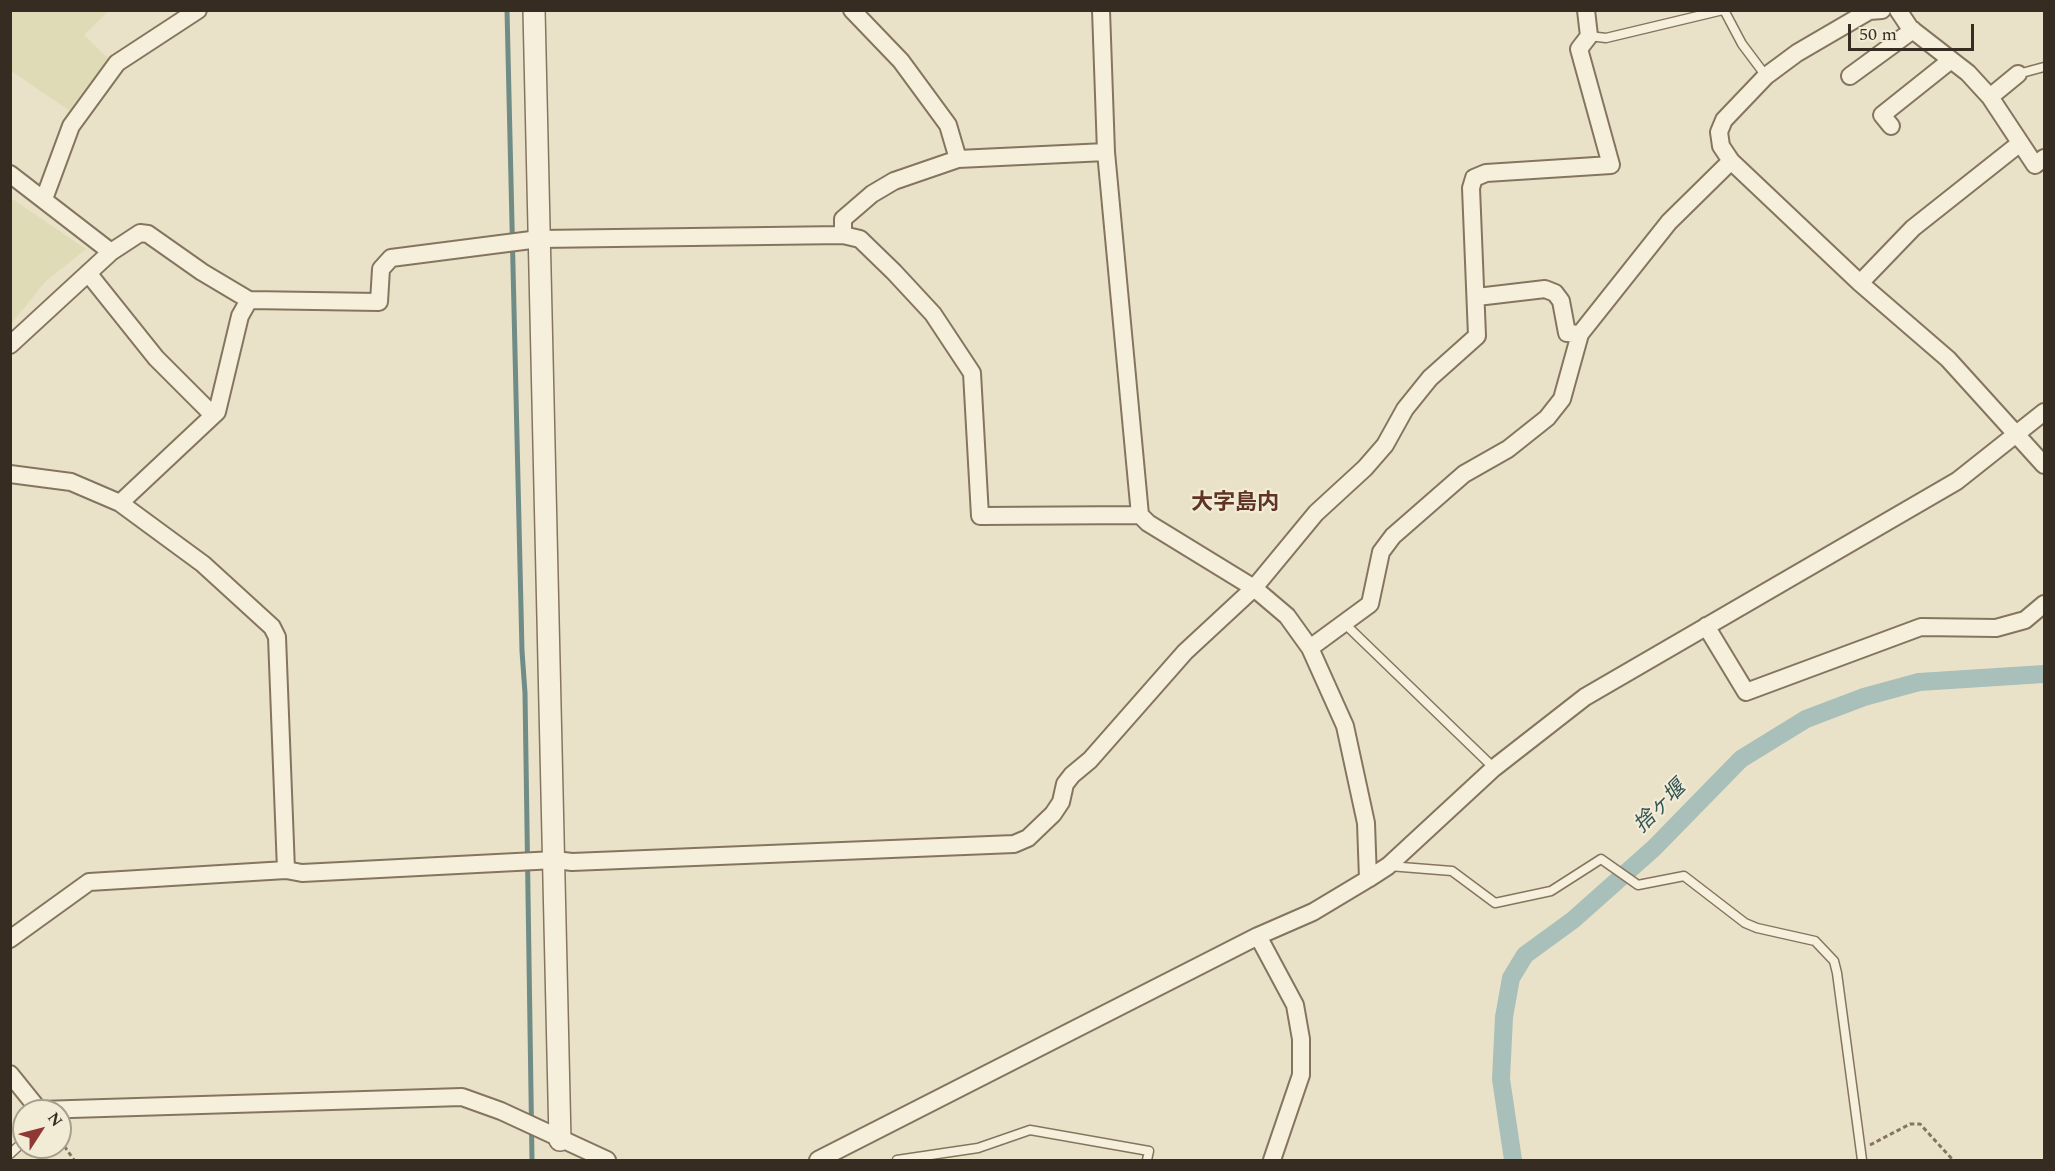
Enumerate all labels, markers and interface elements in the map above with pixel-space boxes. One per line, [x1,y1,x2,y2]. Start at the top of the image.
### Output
scale bar [1851,12,1977,50]
text: 50 m [1859,21,1897,48]
district label: 大字島内 [1191,492,1279,518]
water label: 捨ヶ堰 [1630,777,1692,839]
north arrow [12,1099,72,1159]
text: N [41,1107,68,1132]

